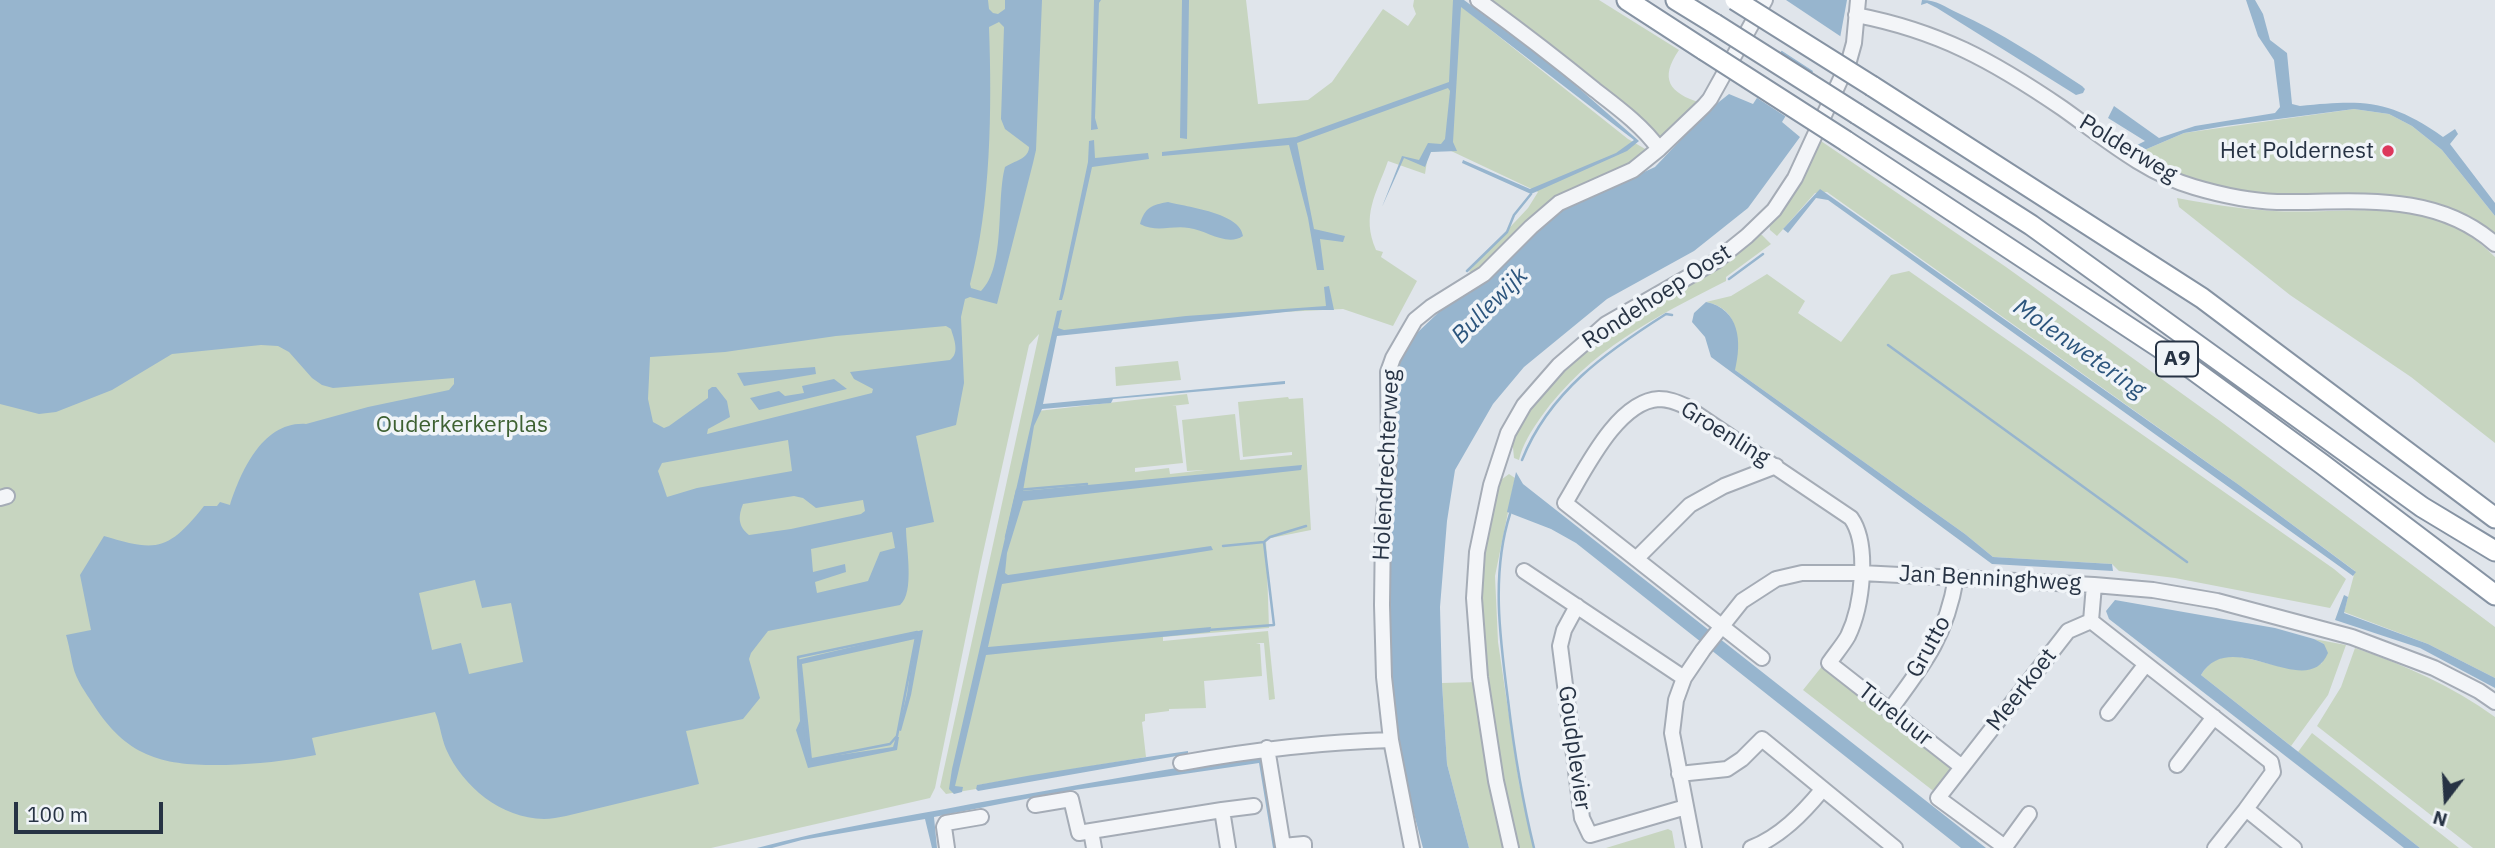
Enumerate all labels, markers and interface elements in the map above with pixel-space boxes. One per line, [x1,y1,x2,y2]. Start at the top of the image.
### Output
street label: Polderweg [2074,109,2182,189]
place label: Het Poldernest [2220,137,2374,165]
marker: Het Poldernest [2380,143,2396,159]
street label: Rondehoep Oost [1577,239,1737,355]
water label: Bullewijk [1446,262,1534,350]
water label: Molenwetering [2008,293,2150,405]
road number: A9 [2156,342,2198,376]
street label: Holendrechterweg [1368,369,1406,561]
street label: Groenling [1675,396,1775,472]
park label: Ouderkerkerplas [376,411,548,439]
street label: Jan Benninghweg [1898,560,2082,598]
street label: Grutto [1901,611,1957,683]
street label: Meerkoet [1981,643,2063,737]
street label: Tureluur [1852,677,1938,753]
street label: Goudplevier [1552,684,1596,812]
north arrow [2411,764,2481,834]
scale bar [18,788,166,832]
text: 100 m [27,800,88,828]
text: N [2430,806,2450,833]

